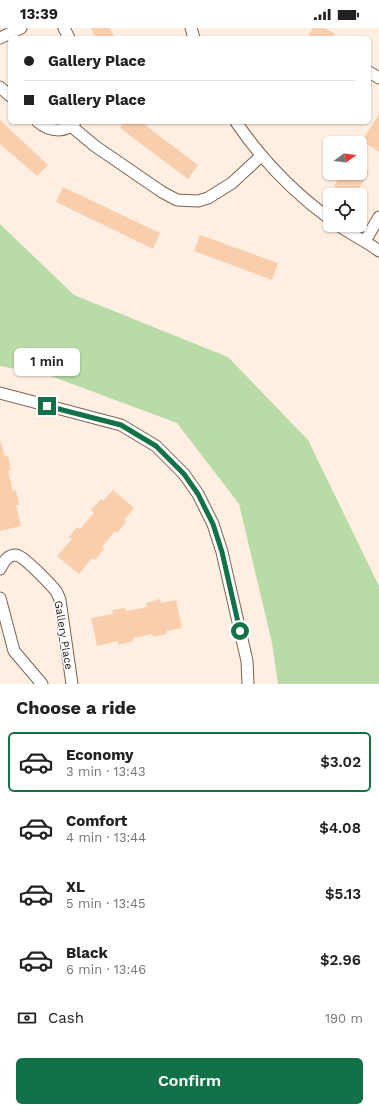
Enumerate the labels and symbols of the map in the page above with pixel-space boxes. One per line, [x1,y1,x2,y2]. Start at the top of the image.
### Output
north arrow [323,136,367,180]
callout: 1 min [14,348,80,376]
route end [38,397,56,415]
street label: Gallery Place [52,600,75,671]
route start [231,622,249,640]

